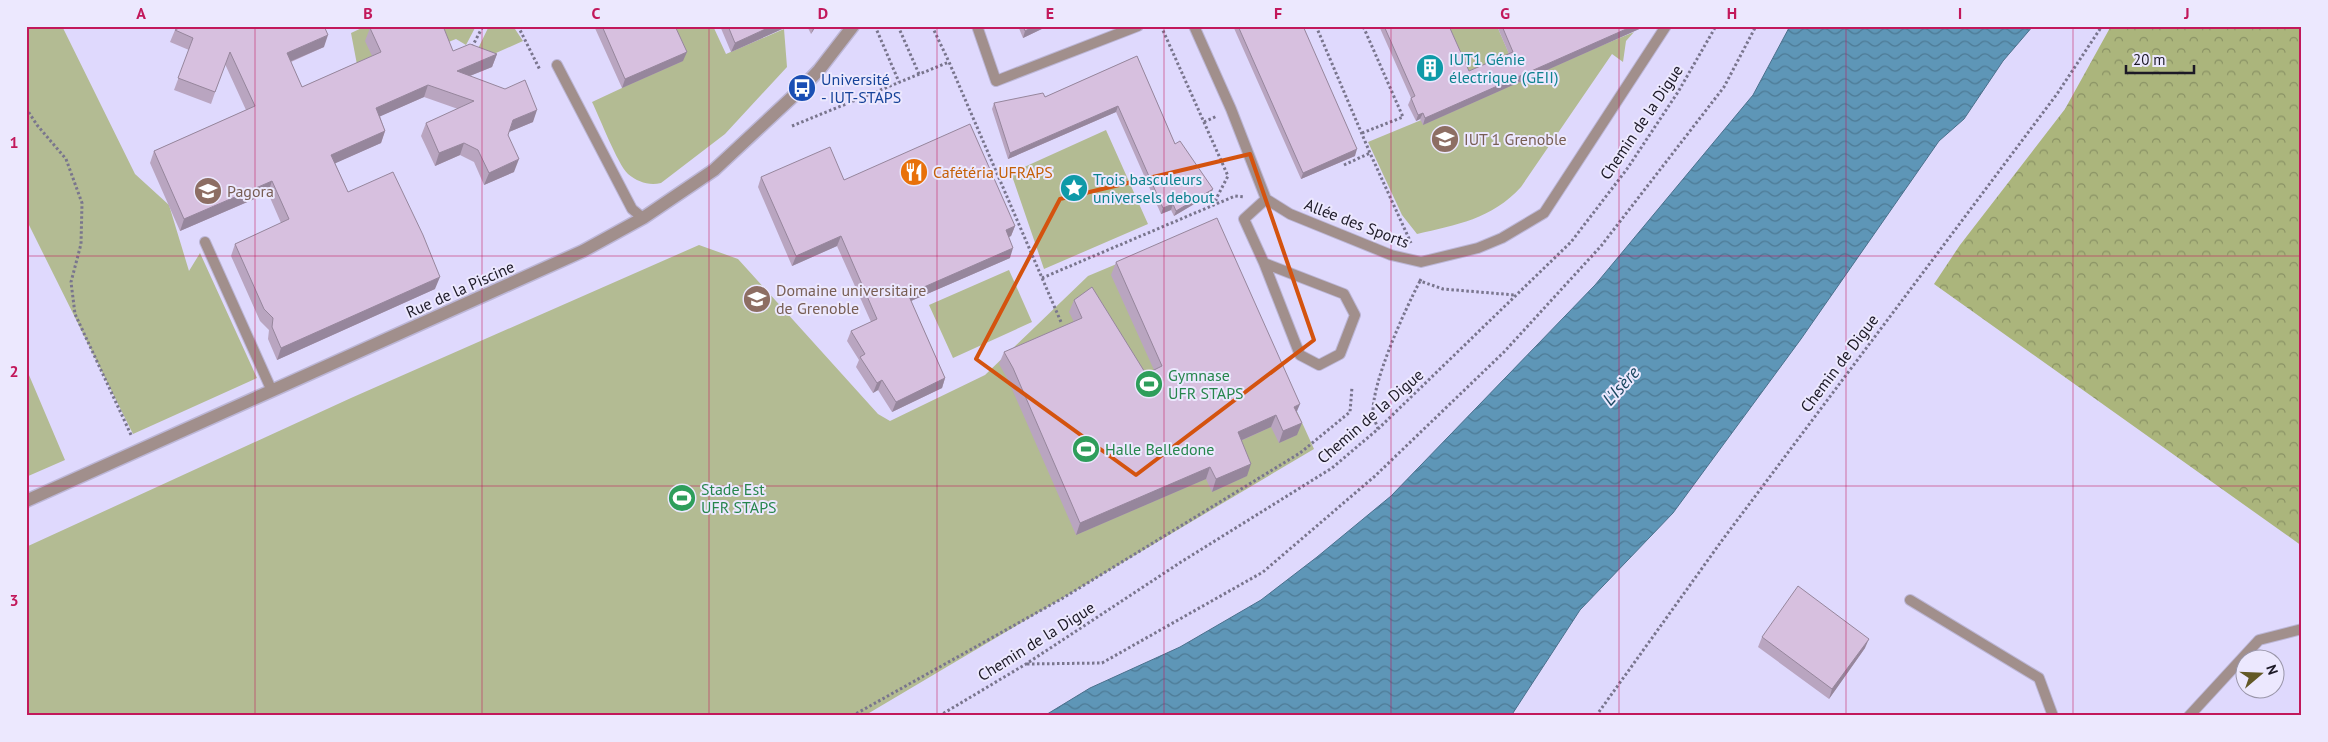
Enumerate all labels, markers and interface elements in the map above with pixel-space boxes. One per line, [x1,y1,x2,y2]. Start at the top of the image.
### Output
text: A [136,3,146,23]
text: B [363,3,373,23]
text: C [592,3,601,23]
text: D [818,3,828,23]
text: E [1046,3,1054,23]
text: F [1274,3,1282,23]
text: G [1500,3,1510,23]
text: H [1727,3,1737,23]
text: I [1958,3,1962,23]
text: J [2183,3,2190,23]
scale bar [2126,42,2193,74]
place label: IUT1 Génie électrique (GEII) [1449,49,1558,87]
text: 20 m [2133,50,2166,69]
building icon: IUT1 Génie électrique (GEII) [1415,53,1445,83]
street label: Chemin de la Digue [1595,61,1687,183]
place label: Université - IUT-STAPS [821,69,901,107]
bus stop icon: Université - IUT-STAPS [787,73,817,103]
school or university icon: IUT 1 Grenoble [1430,124,1460,154]
place label: IUT 1 Grenoble [1464,129,1567,149]
text: 1 [9,132,19,152]
restaurant icon: Cafétéria UFRAPS [899,157,929,187]
place label: Cafétéria UFRAPS [933,162,1053,182]
place label: Trois basculeurs universels debout [1093,169,1215,207]
place icon: Trois basculeurs universels debout [1059,173,1089,203]
school or university icon: Pagora [193,176,223,206]
place label: Pagora [227,181,274,201]
street label: Allée des Sports [1302,194,1412,252]
street label: Rue de la Piscine [403,256,517,322]
place label: Domaine universitaire de Grenoble [776,280,926,318]
school or university icon: Domaine universitaire de Grenoble [742,284,772,314]
street label: Chemin de Digue [1796,310,1882,416]
text: 2 [9,361,19,381]
water label: L'Isère [1597,361,1645,410]
street label: Chemin de la Digue [1313,364,1427,468]
place label: Gymnase UFR STAPS [1168,365,1244,403]
sports icon: Gymnase UFR STAPS [1134,369,1164,399]
sports icon: Halle Belledone [1071,434,1101,464]
place label: Halle Belledone [1105,439,1214,459]
place label: Stade Est UFR STAPS [701,479,777,517]
sports icon: Stade Est UFR STAPS [667,483,697,513]
text: 3 [9,590,19,610]
street label: Chemin de la Digue [974,597,1098,685]
north arrow [2236,650,2286,700]
text: N [2262,662,2282,677]

